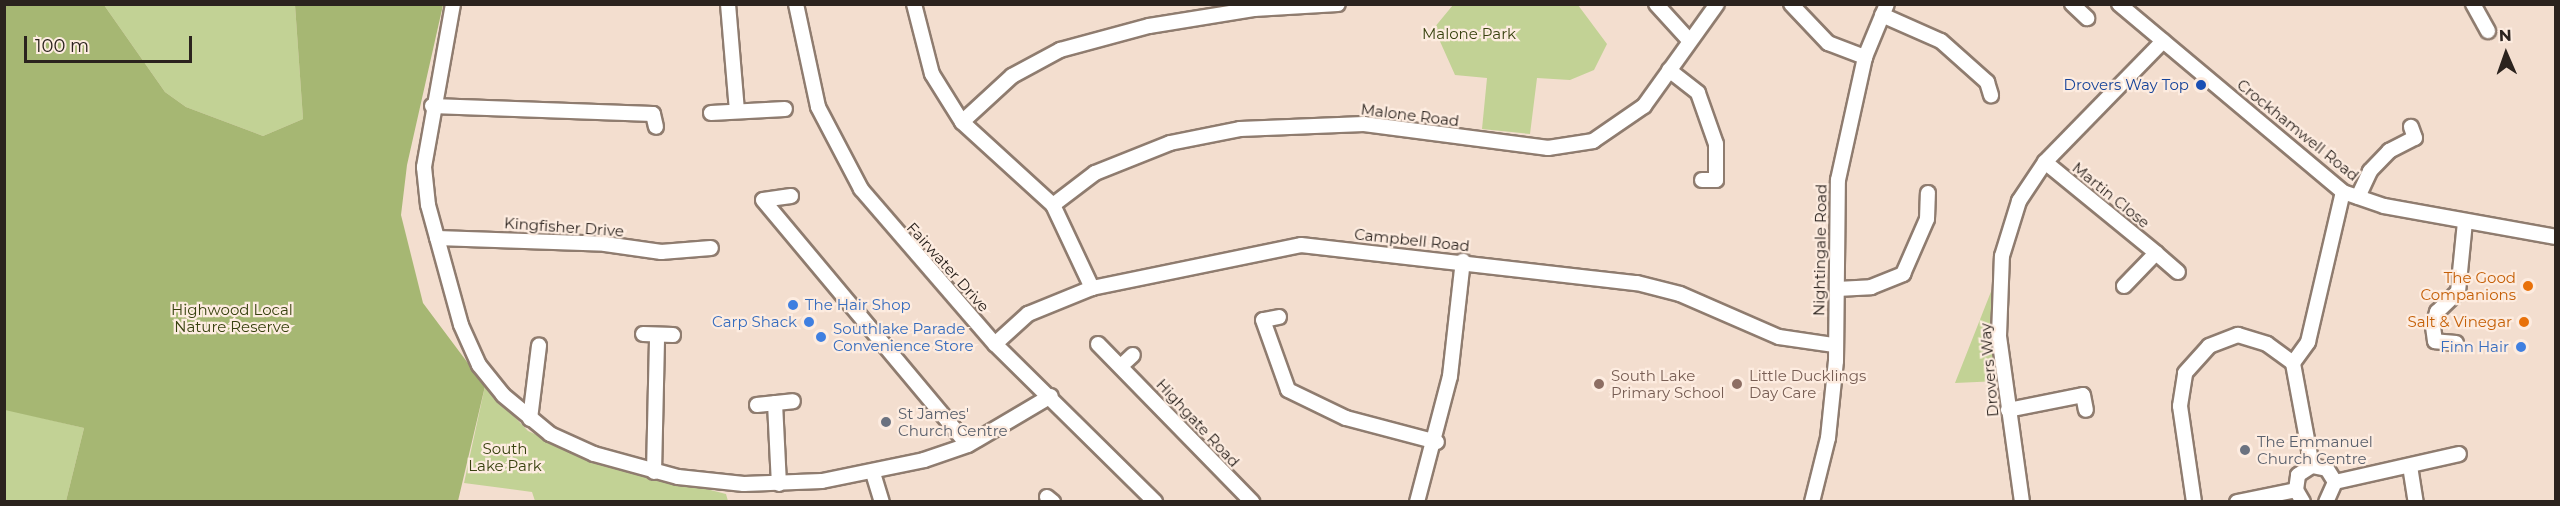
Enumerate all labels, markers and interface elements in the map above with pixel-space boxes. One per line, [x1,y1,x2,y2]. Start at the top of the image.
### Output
scale bar [27,24,195,62]
north arrow [2476,24,2536,84]
park label: Malone Park [1422,25,1516,43]
text: N [2499,26,2512,45]
text: 100 m [35,35,89,57]
street label: Crockhamwell Road [2234,75,2362,185]
place label: Drovers Way Top [2064,76,2189,94]
marker: Drovers Way Top [2194,78,2208,92]
street label: Malone Road [1360,100,1460,130]
street label: Martin Close [2069,158,2153,232]
street label: Nightingale Road [1810,184,1830,316]
street label: Kingfisher Drive [504,214,624,240]
street label: Fairwater Drive [903,219,993,315]
street label: Campbell Road [1353,225,1471,255]
place label: The Good Companions [2420,268,2516,303]
marker: The Good Companions [2521,279,2535,293]
place label: The Hair Shop [805,296,911,314]
marker: The Hair Shop [786,298,800,312]
park label: Highwood Local Nature Reserve [171,300,293,335]
place label: Carp Shack [712,313,797,331]
place label: Salt & Vinegar [2407,313,2512,331]
marker: Carp Shack [802,315,816,329]
marker: Salt & Vinegar [2517,315,2531,329]
place label: Southlake Parade Convenience Store [833,319,974,354]
street label: Drovers Way [1976,322,2002,418]
marker: Southlake Parade Convenience Store [814,330,828,344]
place label: Finn Hair [2440,338,2509,356]
marker: Finn Hair [2514,340,2528,354]
place label: South Lake Primary School [1611,366,1725,401]
place label: Little Ducklings Day Care [1749,366,1866,401]
street label: Highgate Road [1153,375,1243,471]
marker: South Lake Primary School [1592,377,1606,391]
marker: Little Ducklings Day Care [1730,377,1744,391]
place label: St James' Church Centre [898,404,1008,439]
marker: St James' Church Centre [879,415,893,429]
place label: The Emmanuel Church Centre [2257,432,2373,467]
park label: South Lake Park [468,439,542,474]
marker: The Emmanuel Church Centre [2238,443,2252,457]

